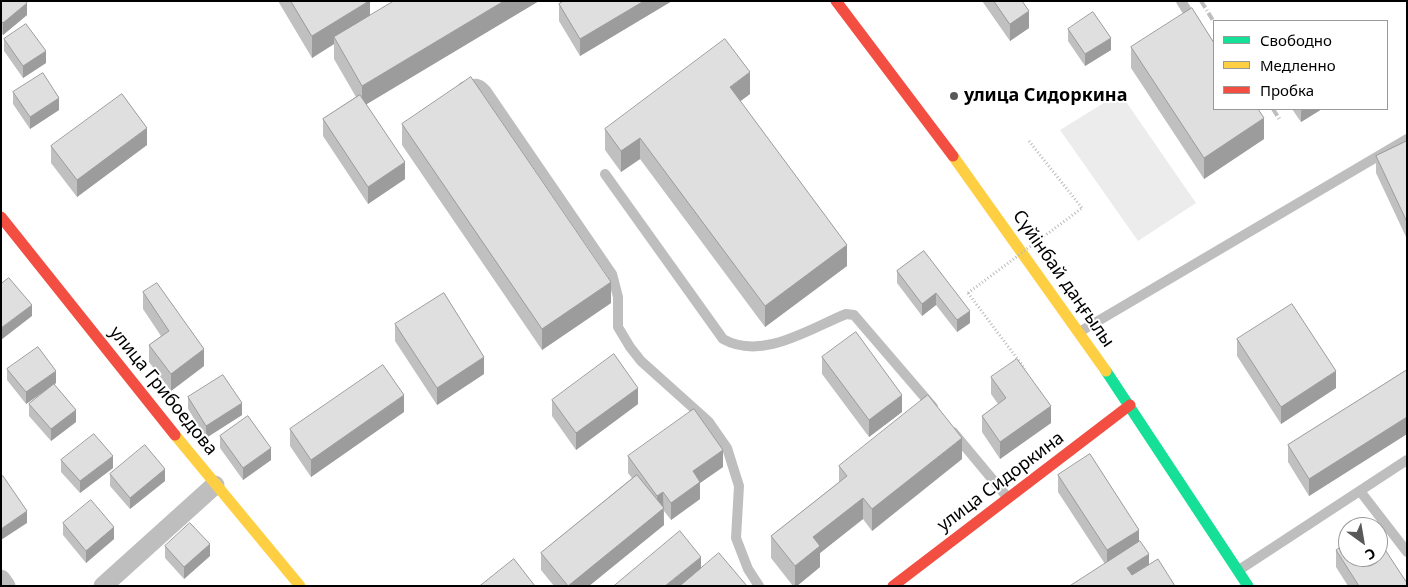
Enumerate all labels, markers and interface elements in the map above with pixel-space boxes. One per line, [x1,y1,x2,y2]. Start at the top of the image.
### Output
legend [1213,20,1388,110]
text: Свободно [1260,30,1332,50]
text: Медленно [1260,55,1336,75]
text: Пробка [1260,80,1314,100]
place label: улица Сидоркина [964,85,1127,107]
marker: улица Сидоркина [948,90,960,102]
street label: Сүйінбай даңғылы [1008,206,1118,352]
street label: улица Грибоедова [104,322,222,460]
street label: улица Сидоркина [933,427,1069,537]
north arrow [1338,517,1388,567]
text: С [1362,544,1380,565]

